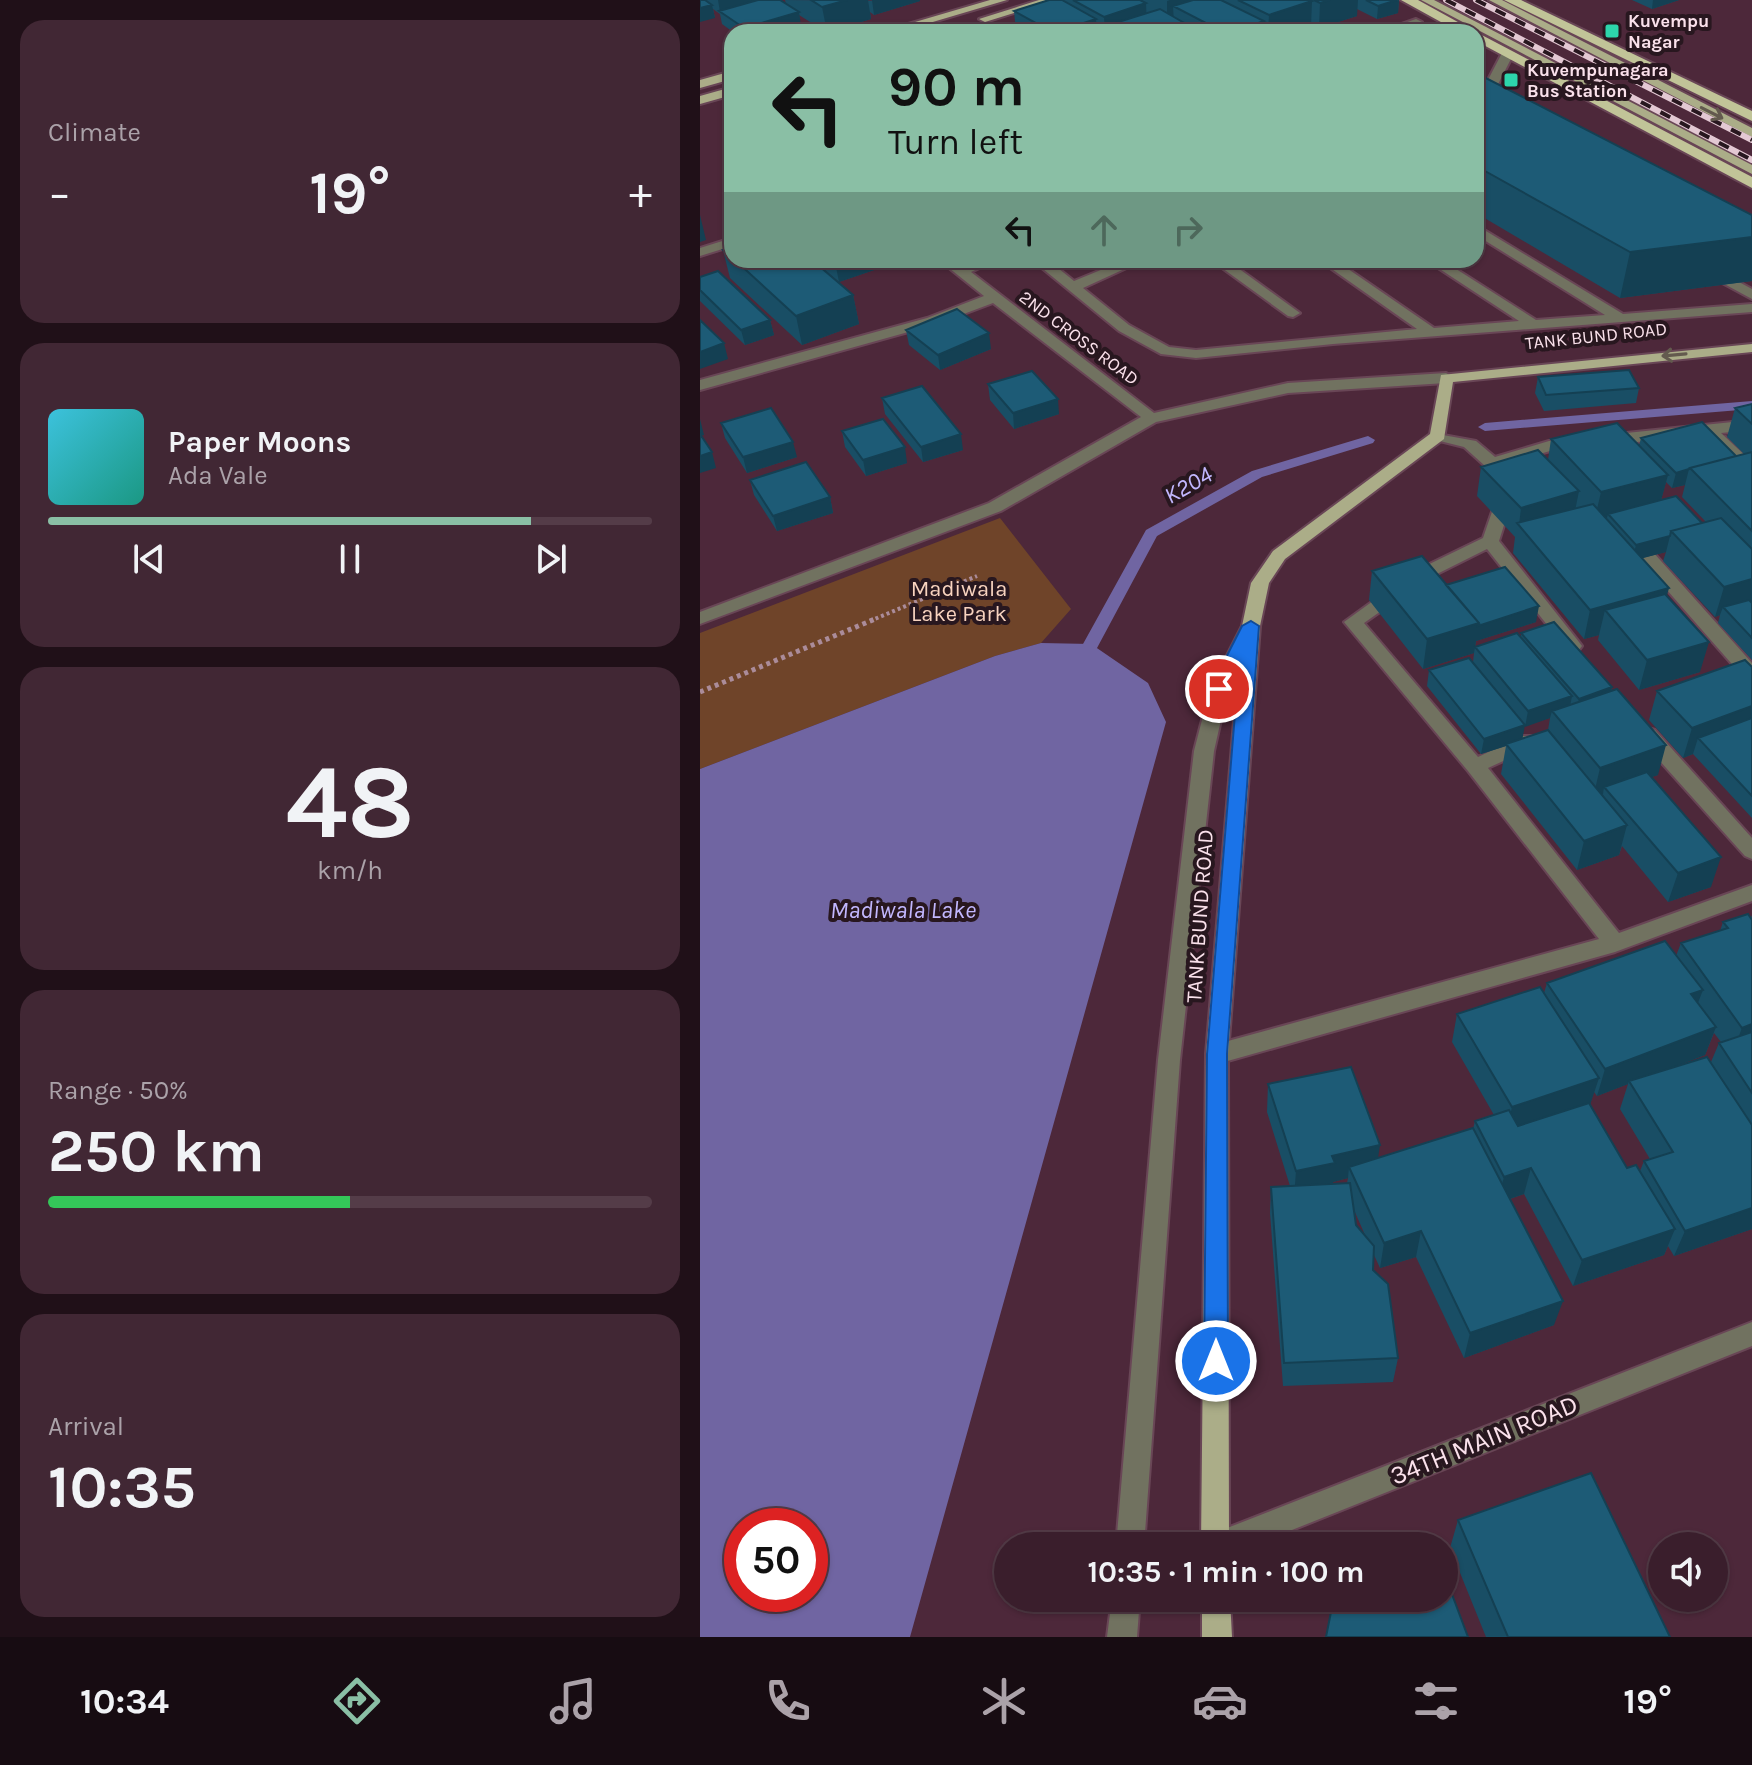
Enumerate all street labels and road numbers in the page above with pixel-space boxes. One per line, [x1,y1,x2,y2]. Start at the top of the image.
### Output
street label: 2ND CROSS ROAD [1015,286,1143,390]
street label: TANK BUND ROAD [1524,318,1668,354]
street label: TANK BUND ROAD [1181,828,1219,1004]
street label: 34TH MAIN ROAD [1386,1388,1582,1492]

